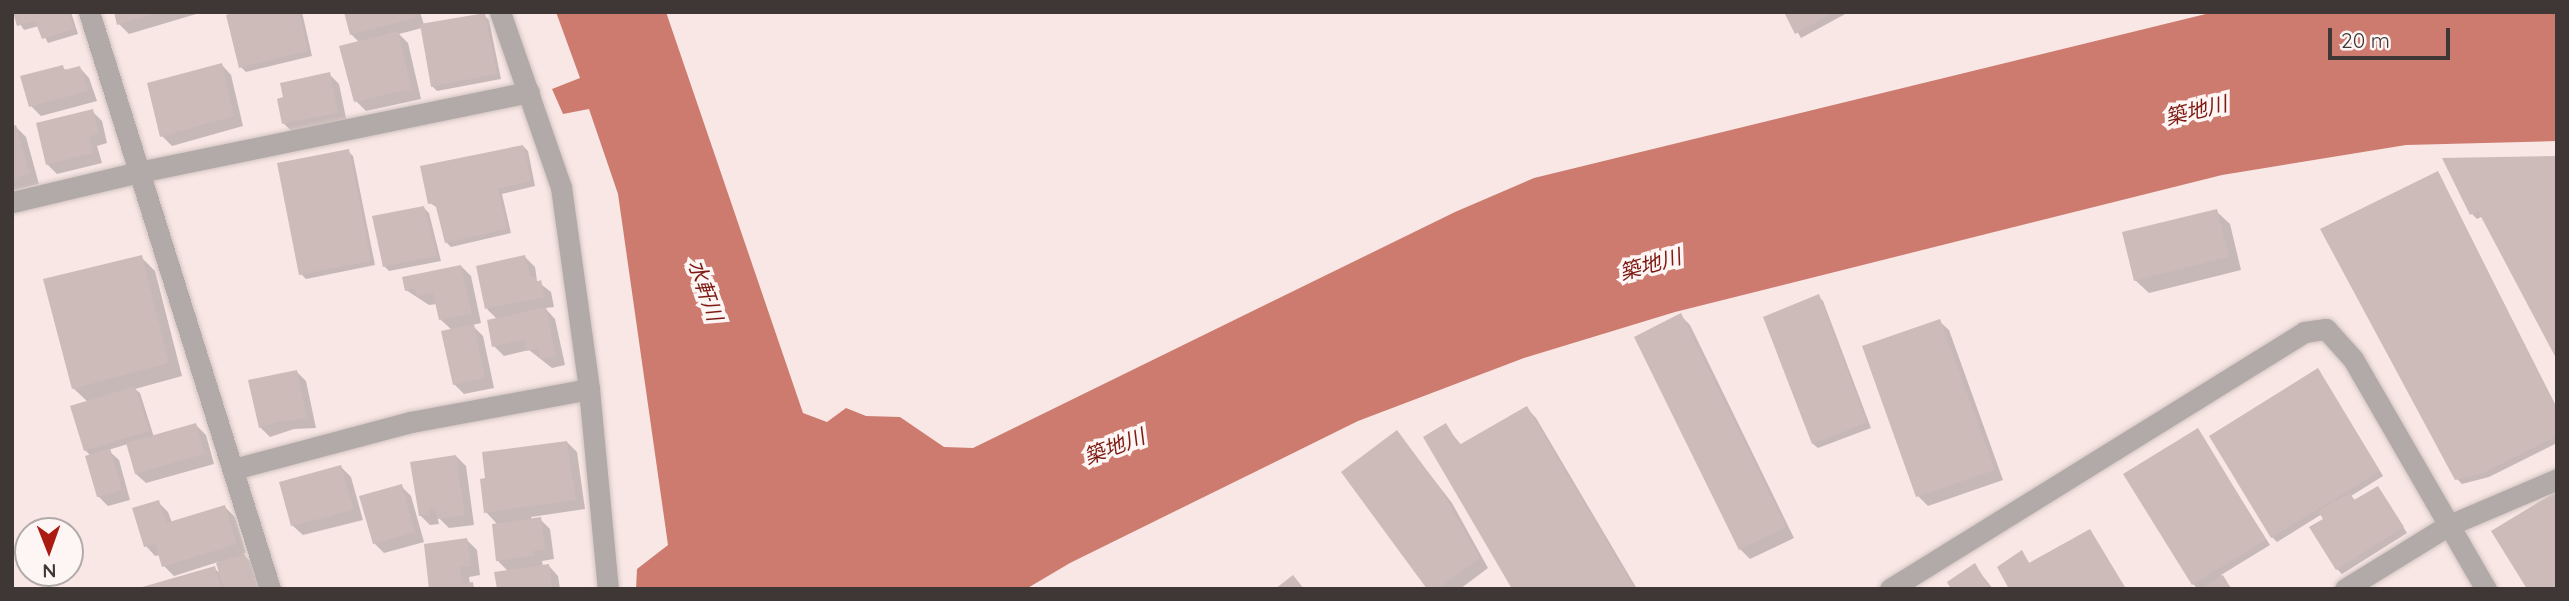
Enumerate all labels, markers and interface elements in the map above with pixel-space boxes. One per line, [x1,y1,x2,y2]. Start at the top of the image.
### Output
scale bar [2331,14,2454,58]
text: 20 m [2341,27,2390,53]
water label: 築地川 [2162,90,2230,130]
water label: 築地川 [1616,243,1684,285]
water label: 水軒川 [684,256,728,324]
water label: 築地川 [1080,423,1148,469]
north arrow [14,517,84,587]
text: N [42,559,57,583]

